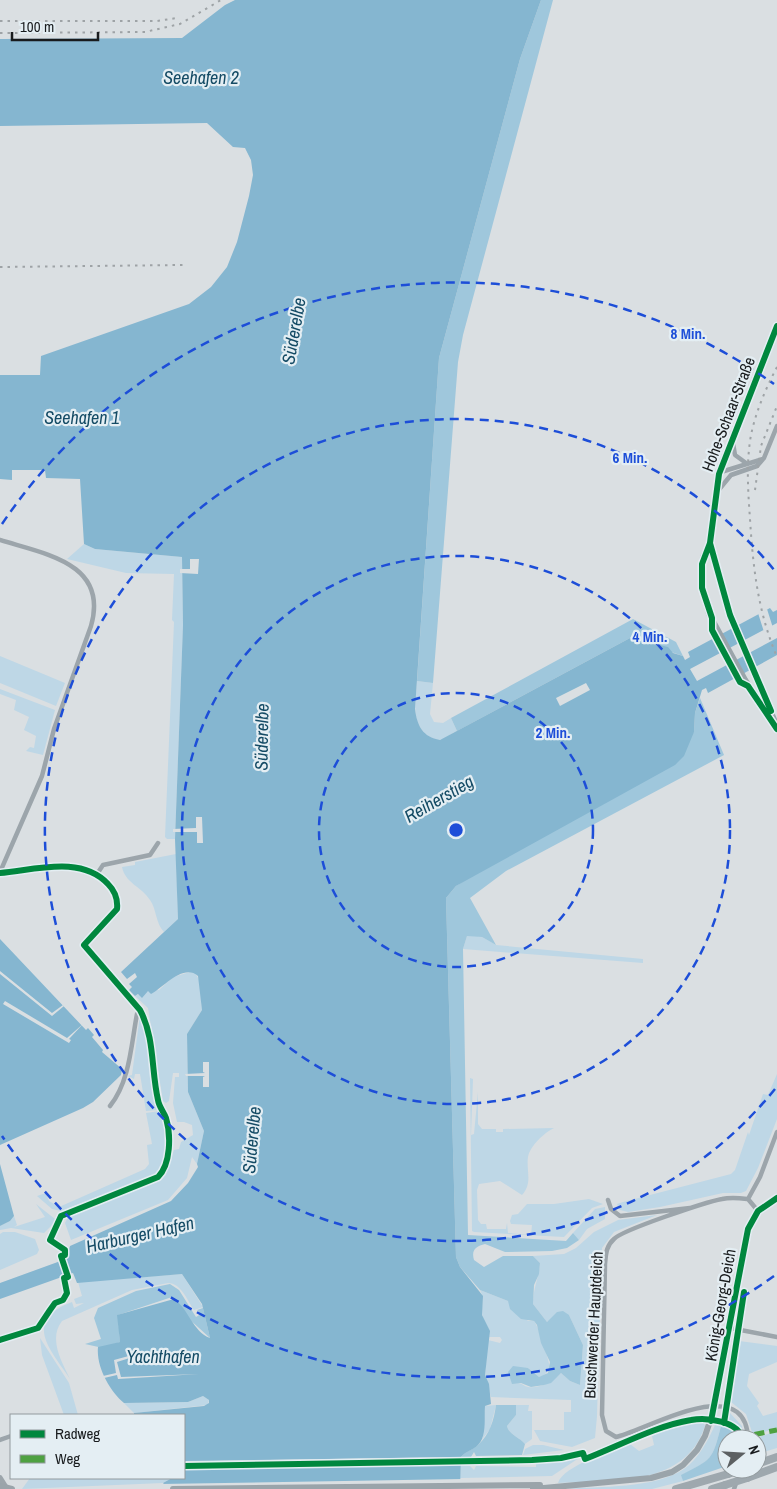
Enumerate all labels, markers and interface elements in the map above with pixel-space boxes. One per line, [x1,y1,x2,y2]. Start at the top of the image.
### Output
scale bar [12,10,99,42]
text: 100 m [20,16,54,37]
water label: Seehafen 2 [163,65,240,90]
water label: Süderelbe [275,296,312,366]
text: 8 Min. [671,323,705,344]
street label: Hohe-Schaar-Straße [696,354,760,474]
water label: Seehafen 1 [44,405,120,430]
text: 6 Min. [613,447,647,468]
text: 4 Min. [633,626,667,647]
water label: Süderelbe [248,703,275,771]
text: 2 Min. [536,722,570,743]
water label: Reiherstieg [399,769,478,828]
centre of rings [447,821,465,839]
water label: Süderelbe [236,1105,267,1175]
water label: Harburger Hafen [84,1210,196,1259]
street label: König-Georg-Deich [699,1247,741,1363]
street label: Buschwerder Hauptdeich [578,1251,608,1399]
water label: Yachthafen [126,1344,200,1369]
legend [10,1414,185,1479]
text: Radweg [55,1423,100,1444]
north arrow [717,1429,767,1479]
text: N [745,1443,764,1457]
text: Weg [55,1448,80,1469]

